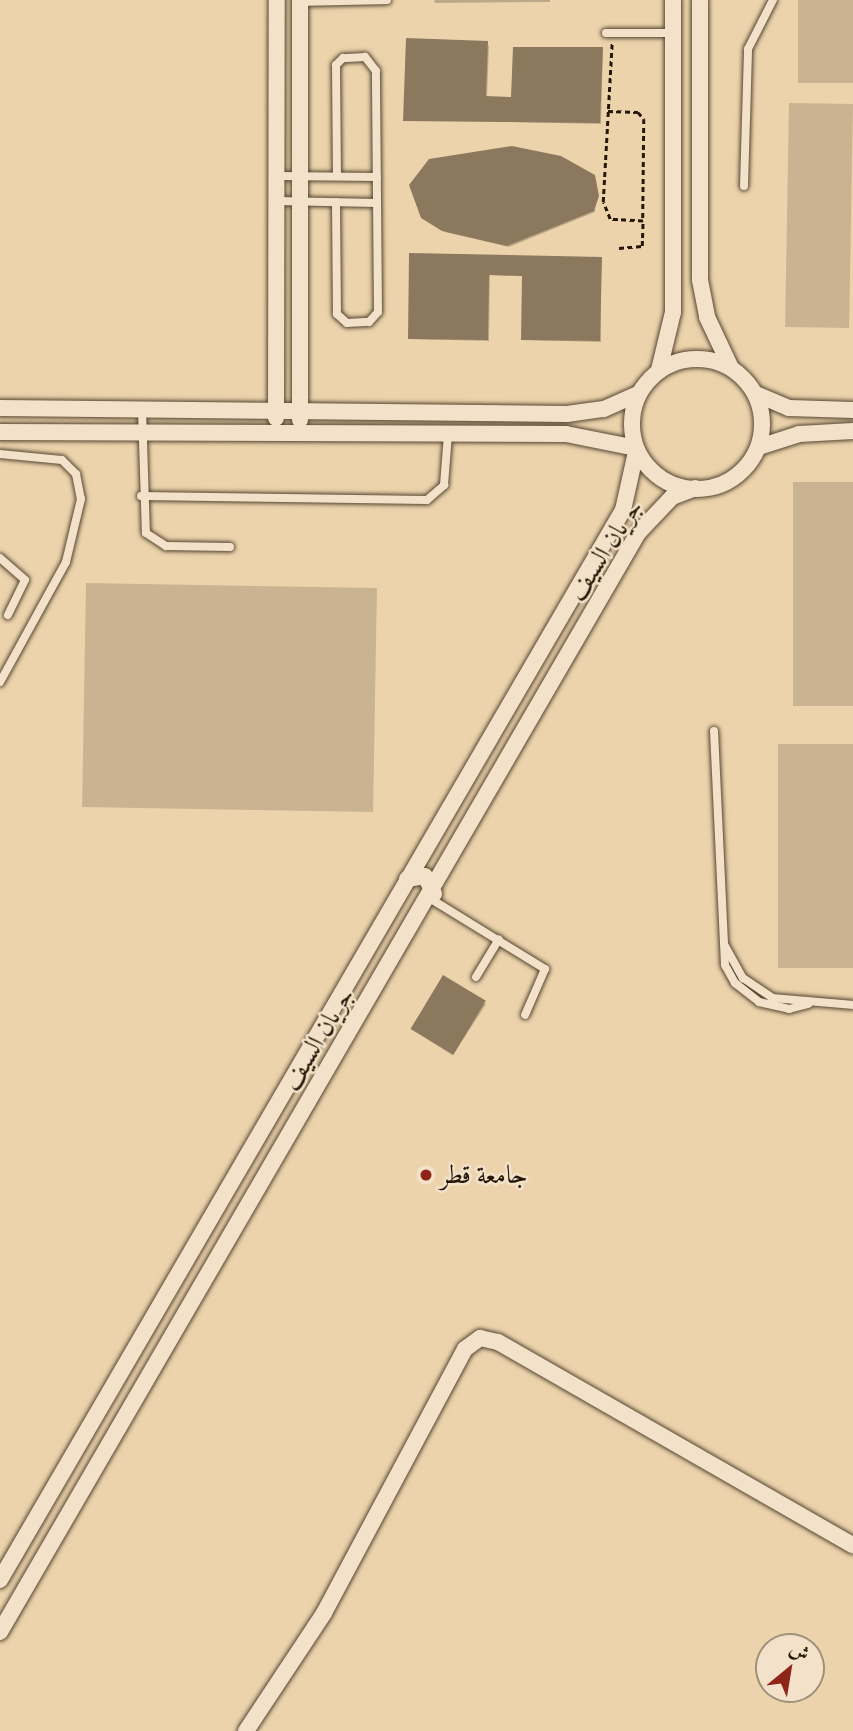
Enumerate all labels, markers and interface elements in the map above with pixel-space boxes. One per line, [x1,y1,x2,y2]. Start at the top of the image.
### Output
street label: جريان السيف [561,493,649,607]
street label: جريان السيف [275,982,361,1096]
place label: جامعة قطر [440,1159,528,1191]
marker: جامعة قطر [418,1167,434,1183]
north arrow [755,1633,825,1703]
text: ش [786,1637,813,1666]

